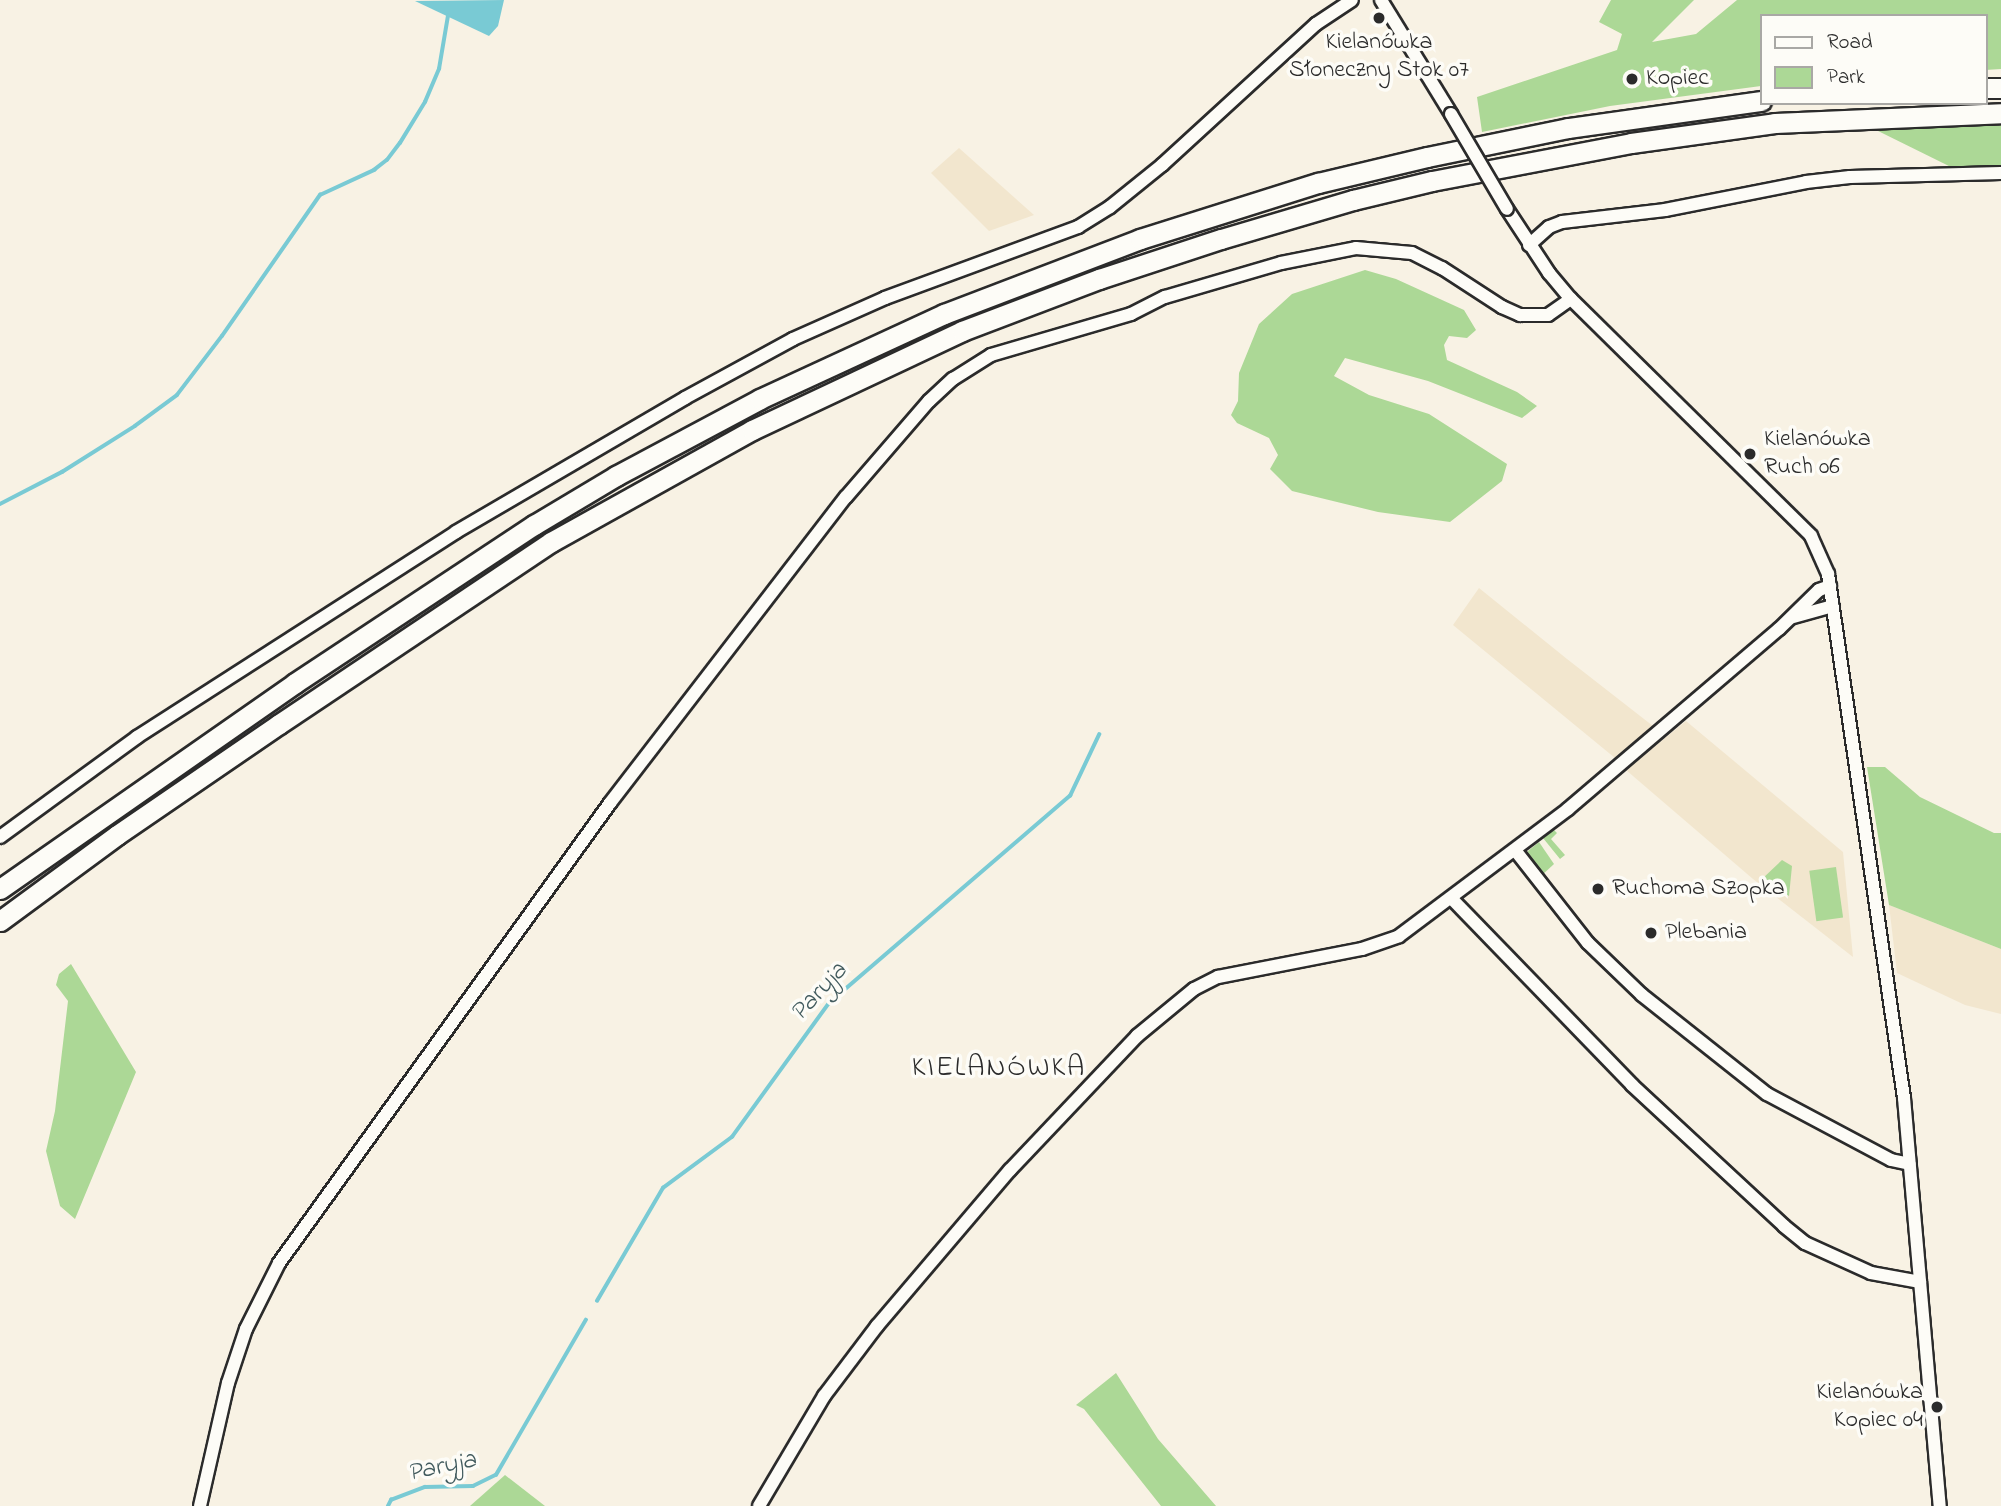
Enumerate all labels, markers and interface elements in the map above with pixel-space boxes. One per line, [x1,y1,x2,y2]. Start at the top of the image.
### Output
marker: Kielanówka Słoneczny Stok 07 [1371,10,1387,26]
legend [1759,14,1987,105]
text: Road [1827,28,1873,58]
place label: Kielanówka Słoneczny Stok 07 [1289,29,1469,85]
text: Park [1827,63,1865,93]
place label: Kopiec [1646,65,1709,93]
marker: Kopiec [1624,71,1640,87]
place label: Kielanówka Ruch 06 [1764,426,1871,482]
marker: Kielanówka Ruch 06 [1742,446,1758,462]
place label: Ruchoma Szopka [1612,875,1785,903]
marker: Ruchoma Szopka [1590,881,1606,897]
place label: Plebania [1665,919,1747,947]
marker: Plebania [1643,925,1659,941]
water label: Paryja [785,957,855,1029]
district label: KIELANÓWKA [913,1052,1085,1086]
place label: Kielanówka Kopiec 04 [1816,1379,1923,1435]
marker: Kielanówka Kopiec 04 [1929,1399,1945,1415]
water label: Paryja [405,1446,479,1490]

